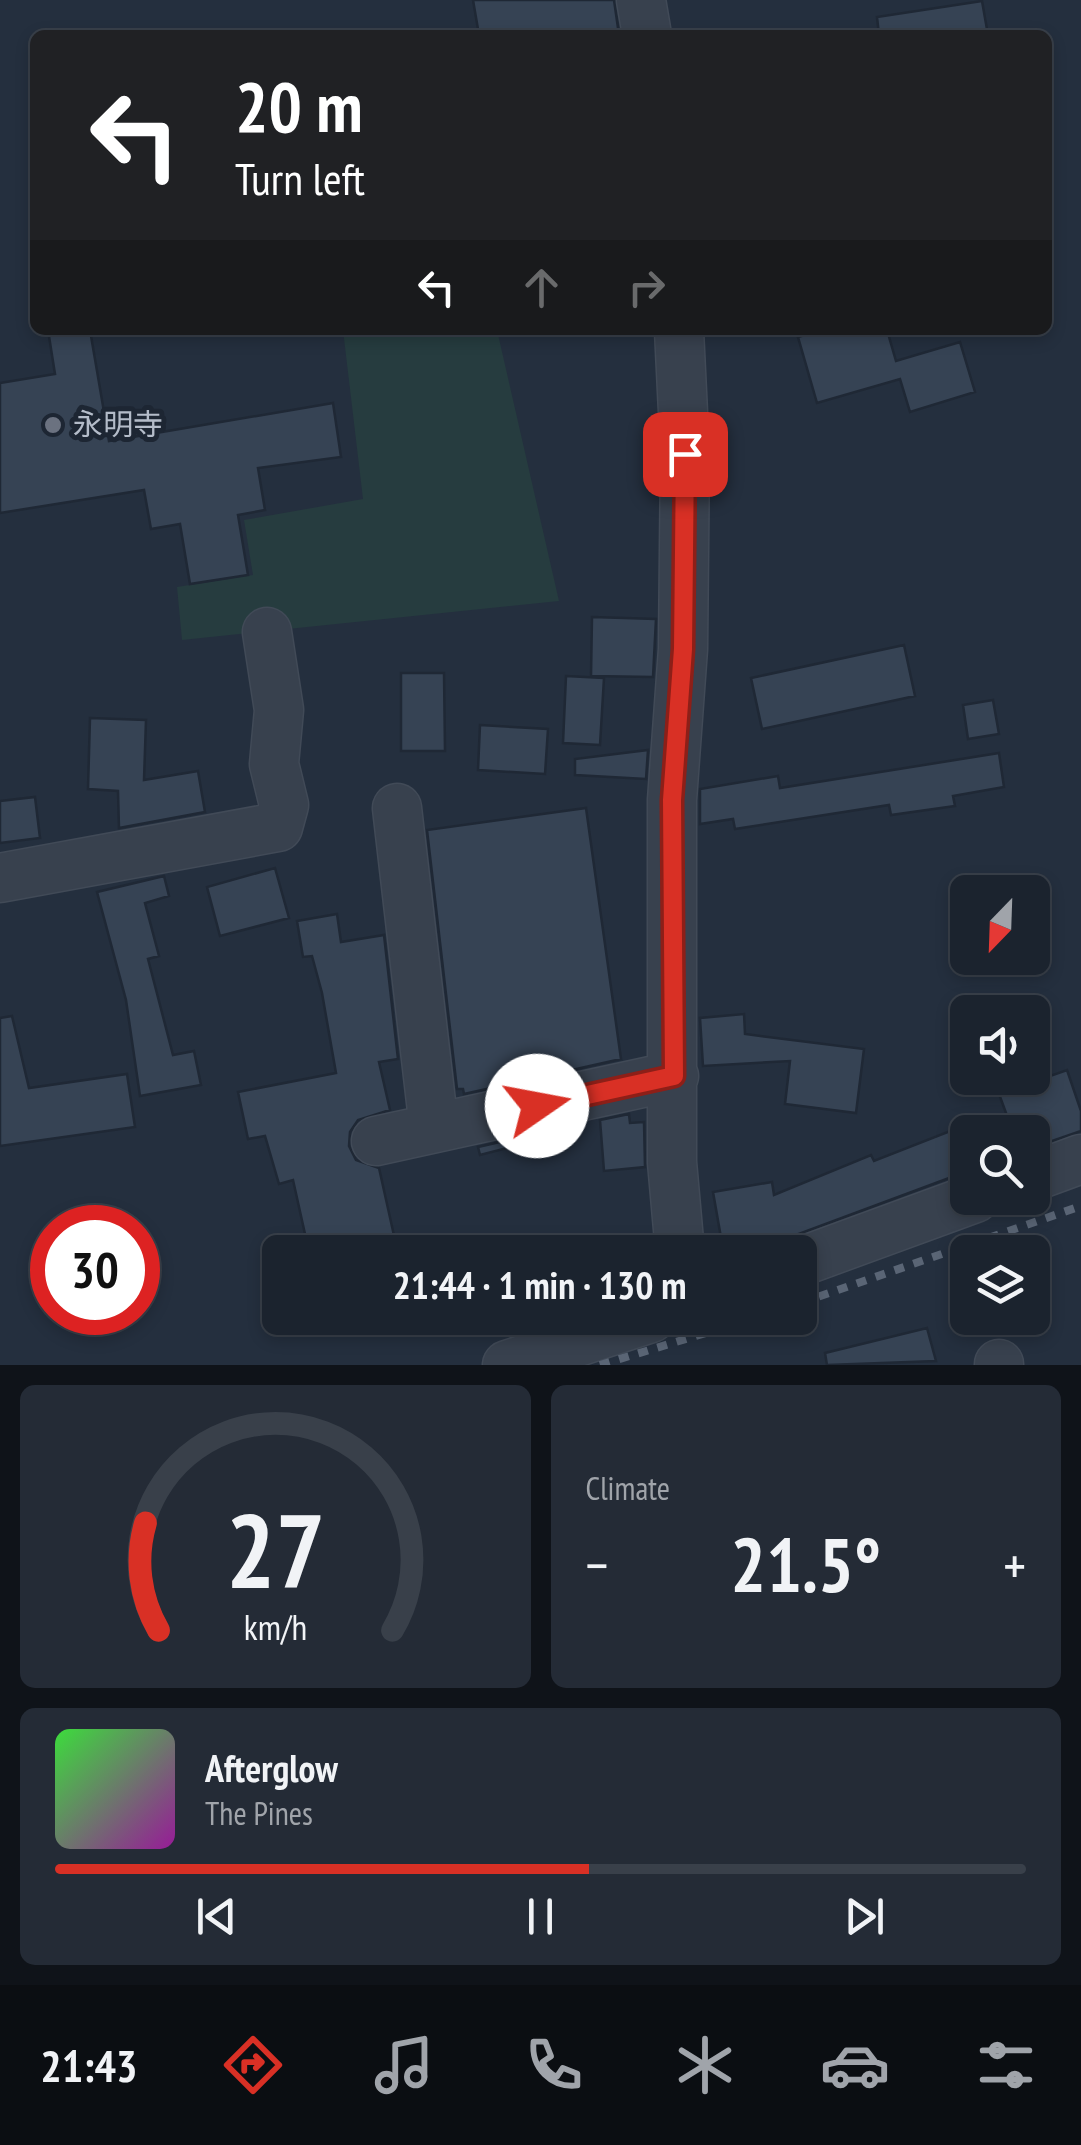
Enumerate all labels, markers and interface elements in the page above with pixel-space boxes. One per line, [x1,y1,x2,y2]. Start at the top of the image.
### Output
text: 20 m [235,61,363,151]
icon: left [70,70,200,200]
text: Turn left [235,149,365,207]
icon: left [409,260,464,315]
icon: ahead [514,260,569,315]
icon: right [619,260,674,315]
place label: 永明寺 [73,404,163,443]
pin [643,412,728,497]
marker: 永明寺 [42,414,64,436]
icon: arrive [658,427,713,482]
north arrow [950,875,1050,975]
map controls [950,875,1050,1335]
button: sound [950,995,1050,1095]
position arrow [485,1054,589,1158]
button: search [950,1115,1050,1215]
speed limit sign: 30 [30,1205,160,1335]
button: layers [950,1235,1050,1335]
text: 21:44 · 1 min · 130 m [393,1260,686,1309]
text: Climate [586,1467,670,1509]
text: 27 [226,1482,325,1617]
text: 21.5° [730,1516,881,1613]
text: − [586,1529,608,1600]
text: + [1003,1529,1026,1600]
text: km/h [244,1604,307,1650]
text: Afterglow [205,1743,338,1792]
text: The Pines [205,1792,313,1834]
icon: previous [189,1889,244,1944]
icon: pause [513,1889,568,1944]
icon: next [837,1889,892,1944]
icon: directions [218,2030,288,2100]
icon: music [369,2030,439,2100]
icon: phone [519,2030,589,2100]
icon: climate [670,2030,740,2100]
icon: car [820,2030,890,2100]
icon: filters [971,2030,1041,2100]
text: 21:43 [40,2036,138,2094]

